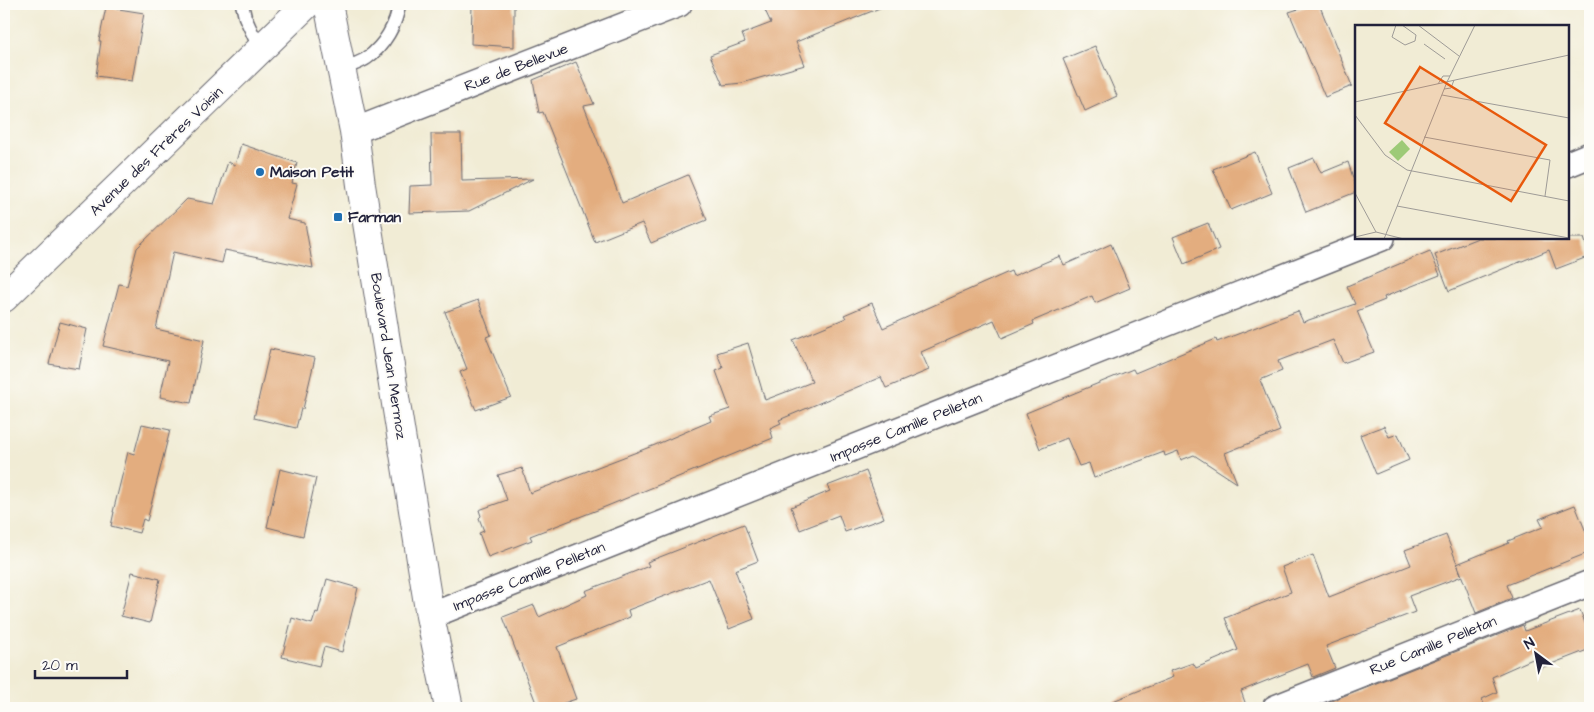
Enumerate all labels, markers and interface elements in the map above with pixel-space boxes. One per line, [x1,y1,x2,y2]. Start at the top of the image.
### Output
inset map [1355,25,1569,239]
street label: Rue de Bellevue [461,38,571,97]
street label: Avenue des Frères Voisin [85,82,228,221]
place label: Maison Petit [270,162,355,183]
marker: Maison Petit [254,166,266,178]
place label: Farman [348,207,402,228]
marker: Farman [332,211,344,223]
street label: Boulevard Jean Mermoz [365,271,412,441]
street label: Impasse Camille Pelletan [827,387,986,468]
street label: Impasse Camille Pelletan [450,536,609,617]
street label: Rue Camille Pelletan [1367,610,1500,681]
north arrow [1512,630,1562,680]
text: N [1521,633,1539,655]
scale bar [35,647,128,679]
text: 20 m [42,655,78,676]

